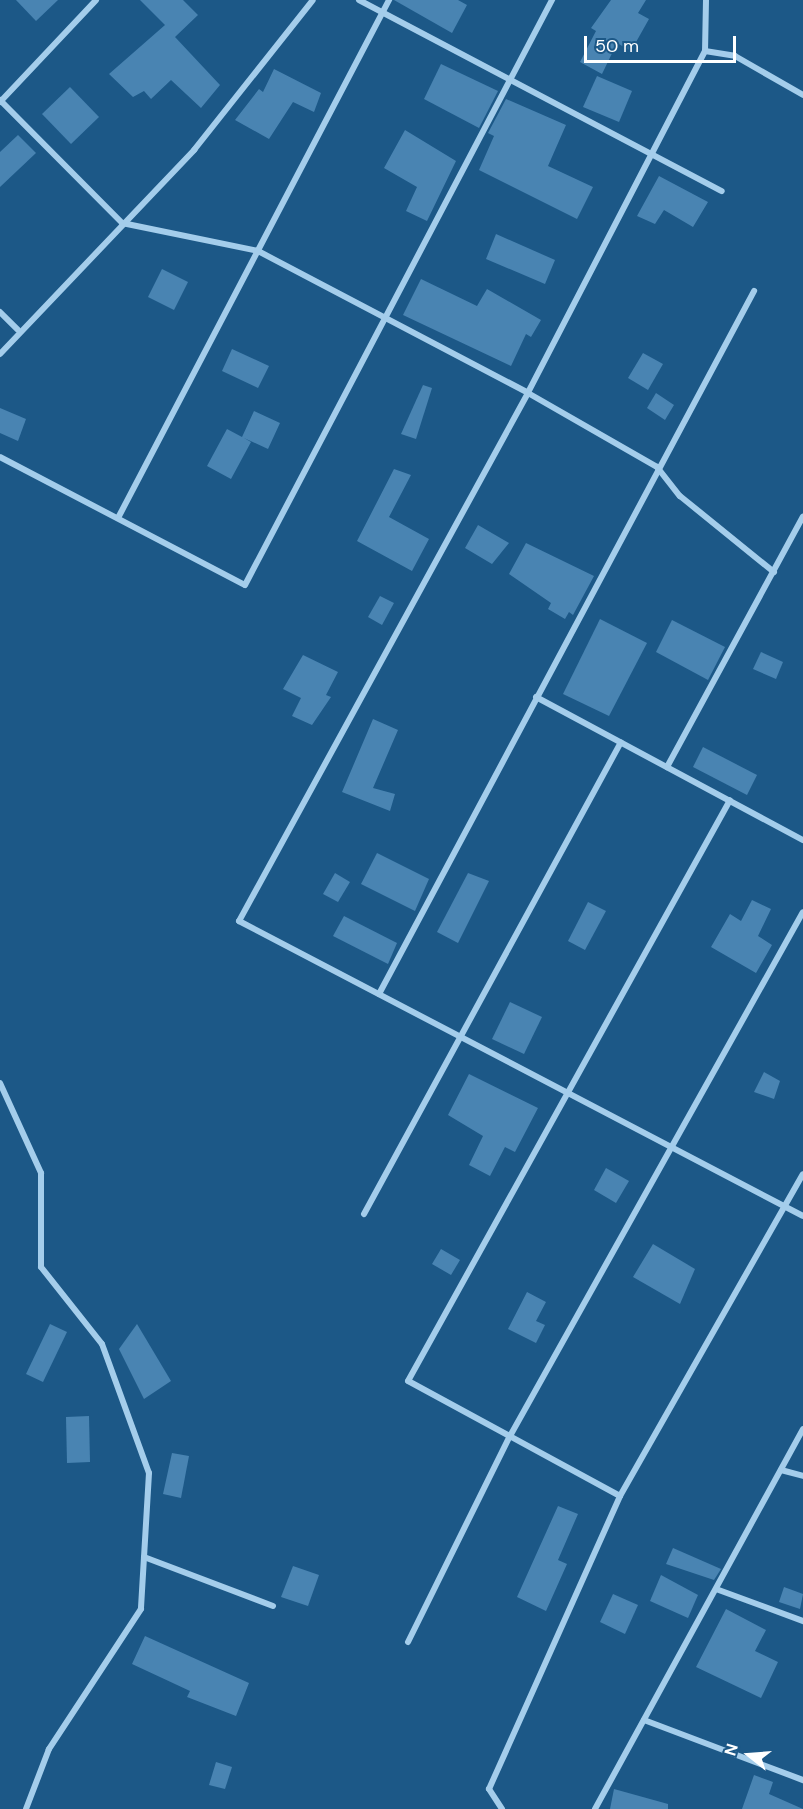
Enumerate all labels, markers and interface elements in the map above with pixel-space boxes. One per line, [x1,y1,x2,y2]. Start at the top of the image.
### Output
scale bar [587,24,738,62]
text: 50 m [595,34,639,58]
north arrow [719,1725,779,1785]
text: N [720,1741,743,1758]

